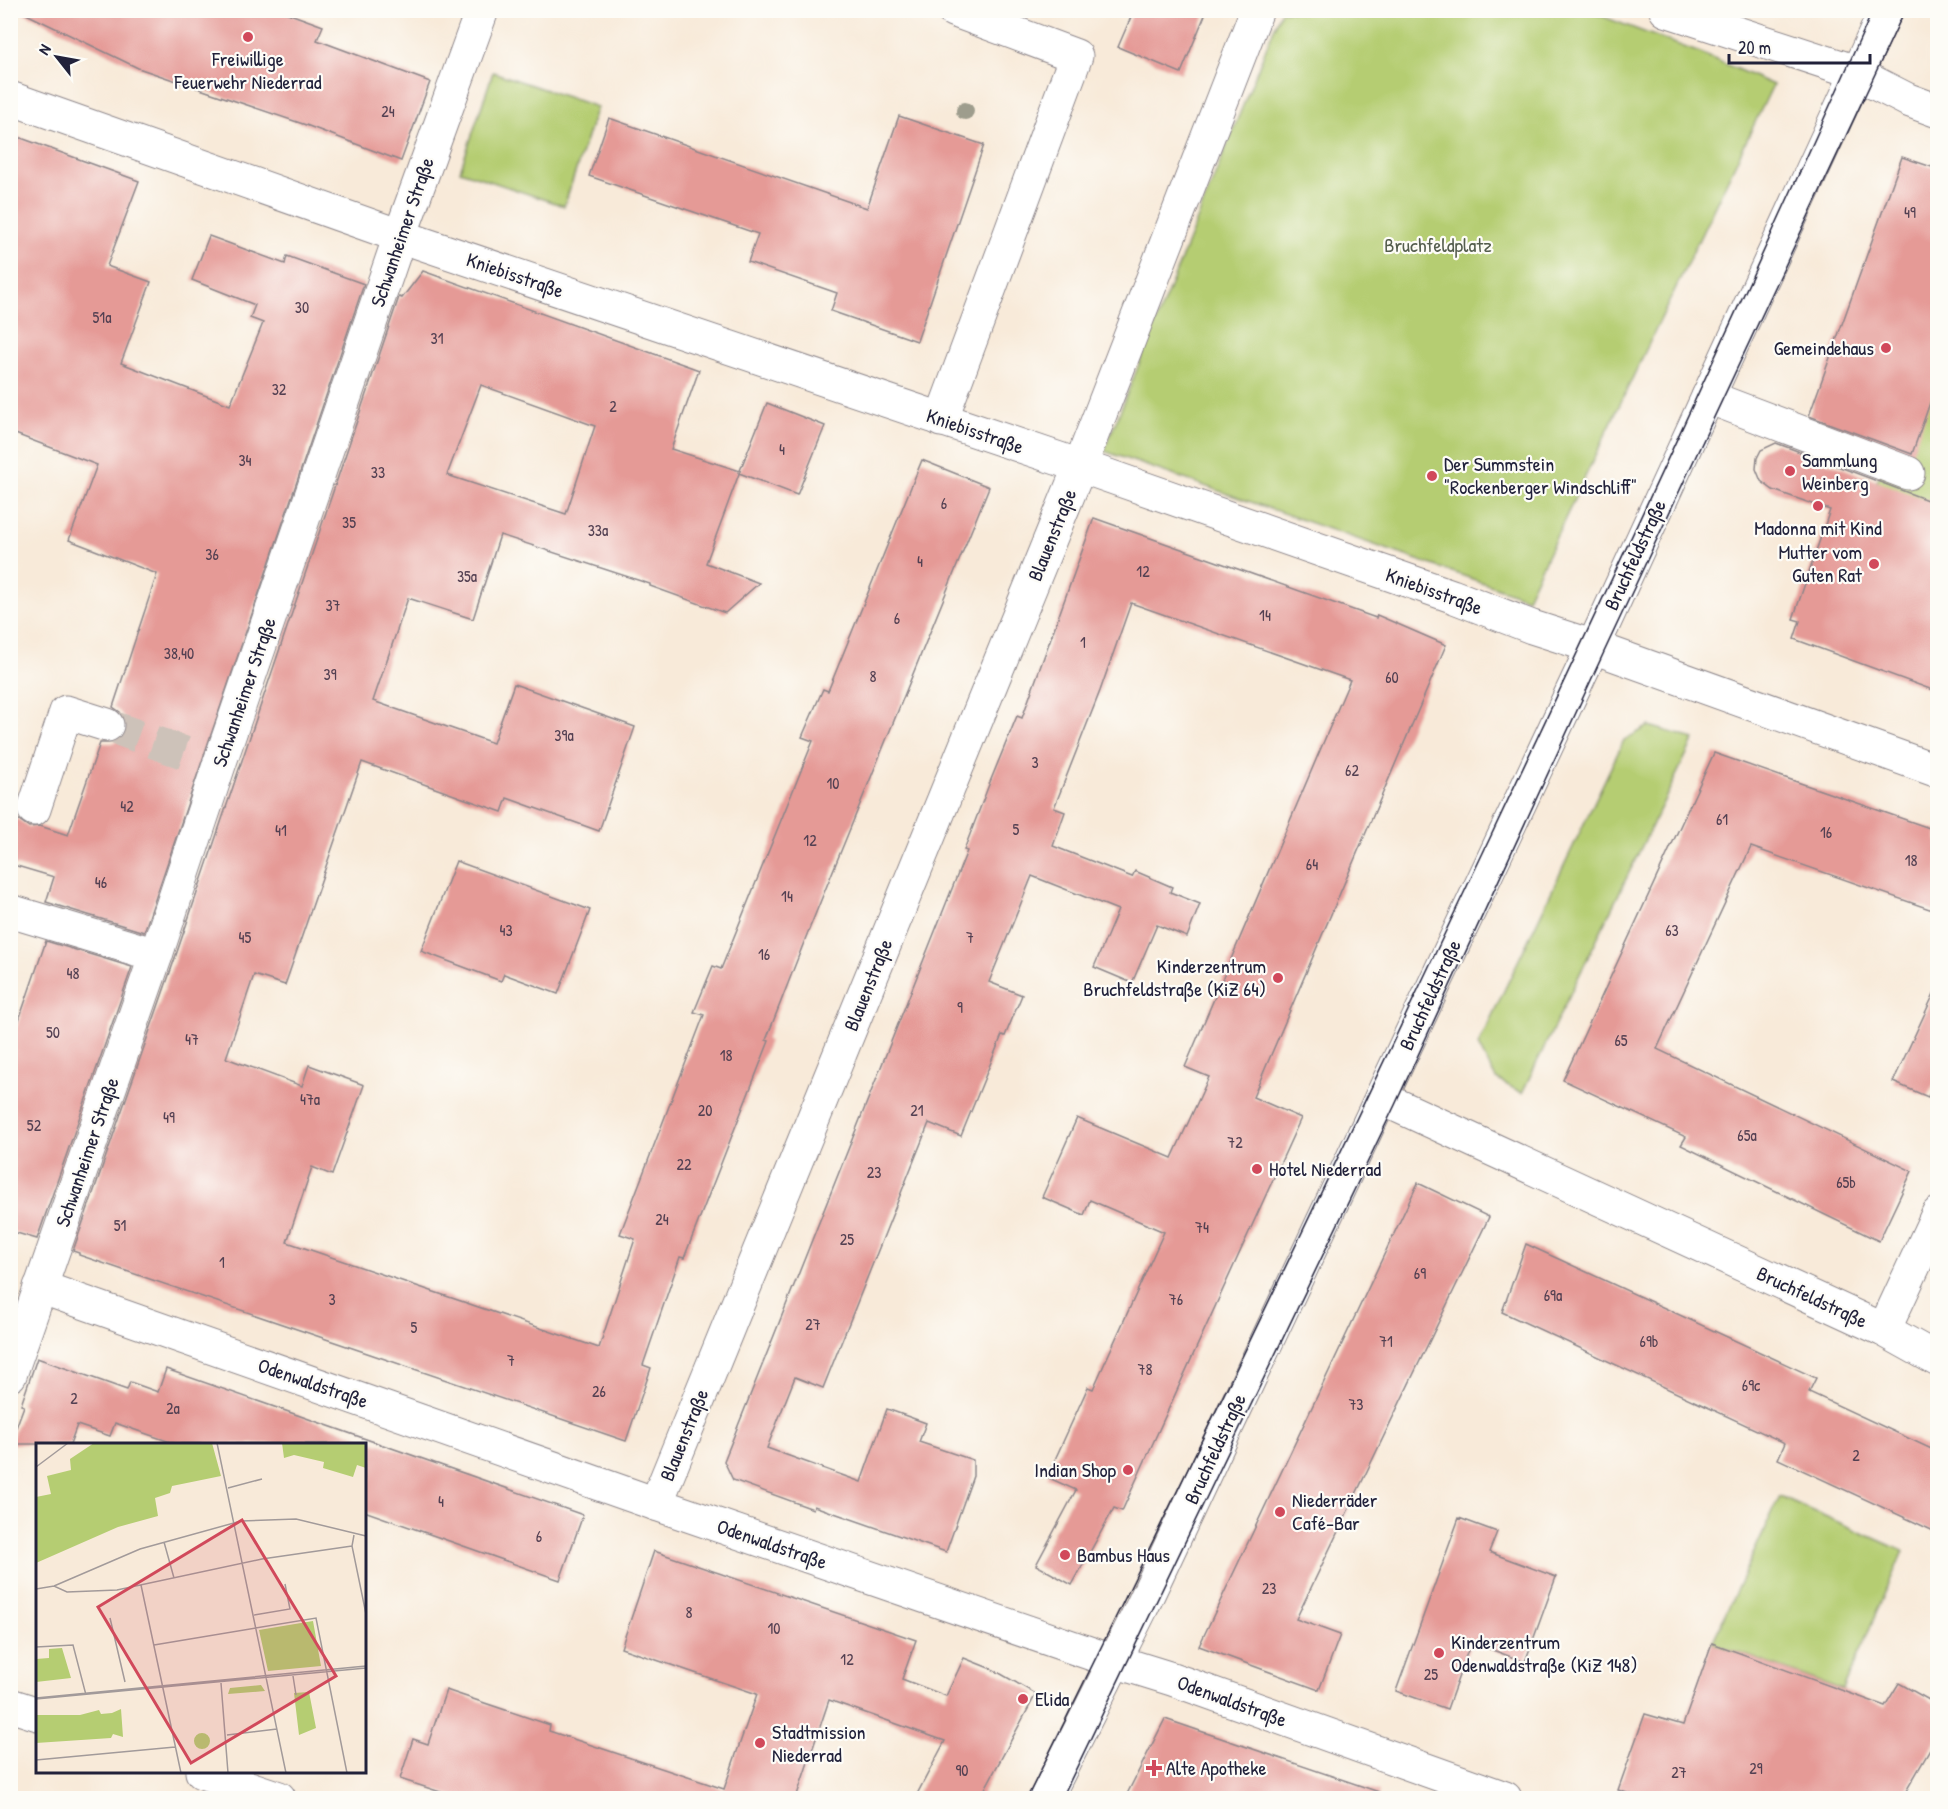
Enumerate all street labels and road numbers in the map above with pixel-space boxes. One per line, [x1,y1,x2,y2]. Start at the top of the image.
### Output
street label: Schwanheimer Straße [363,154,440,310]
street label: Kniebisstraße [463,245,567,304]
street label: Kniebisstraße [923,401,1027,460]
street label: Blauenstraße [1021,485,1082,585]
street label: Bruchfeldstraße [1597,495,1672,614]
street label: Kniebisstraße [1382,561,1486,621]
street label: Schwanheimer Straße [205,614,282,770]
street label: Blauenstraße [837,935,898,1035]
street label: Bruchfeldstraße [1392,935,1467,1054]
street label: Schwanheimer Straße [48,1074,125,1230]
street label: Bruchfeldstraße [1753,1259,1872,1334]
street label: Odenwaldstraße [254,1351,372,1414]
street label: Blauenstraße [653,1385,714,1485]
street label: Bruchfeldstraße [1177,1389,1252,1508]
street label: Odenwaldstraße [713,1512,831,1575]
street label: Odenwaldstraße [1174,1668,1291,1733]

